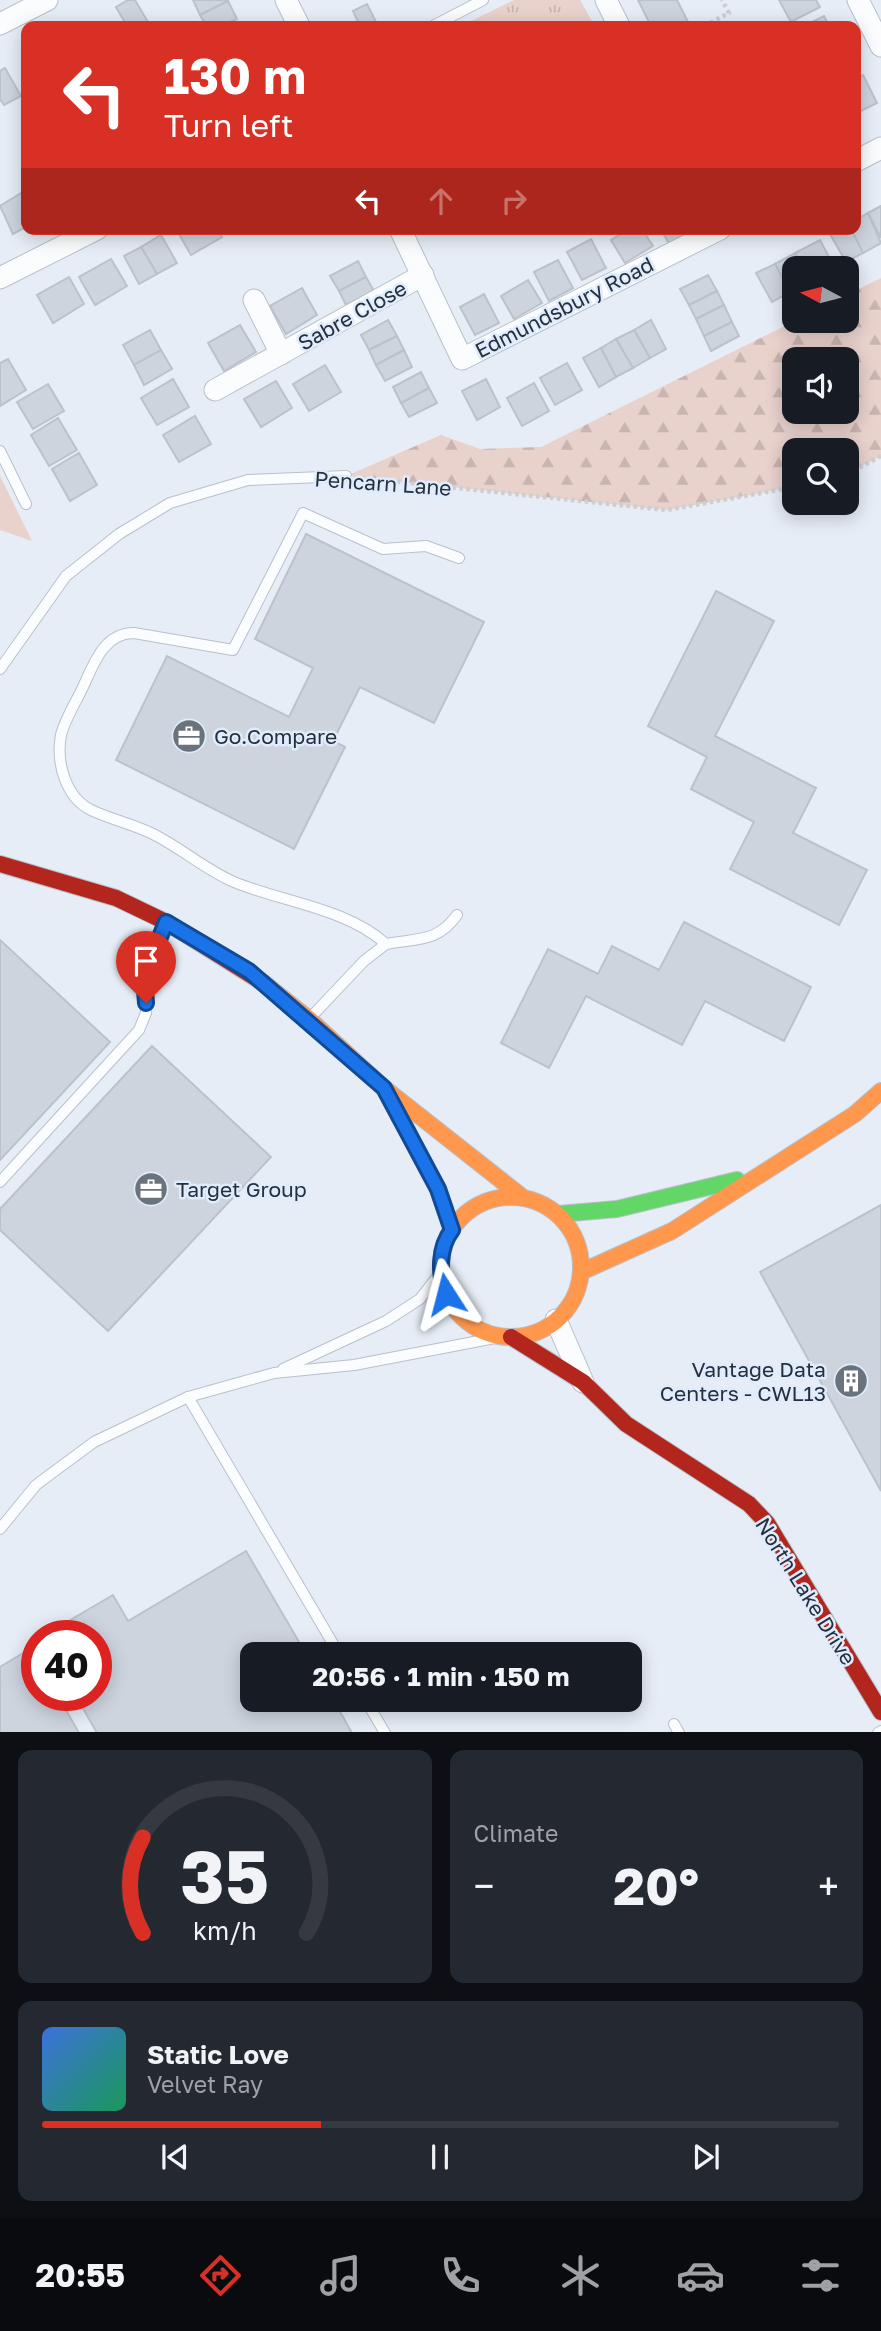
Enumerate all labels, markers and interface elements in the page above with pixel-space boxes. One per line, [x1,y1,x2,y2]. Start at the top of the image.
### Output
text: 130 m [164,46,306,105]
icon: left [49,49,140,140]
text: Turn left [164,106,293,144]
icon: left [349,182,387,220]
icon: ahead [422,182,460,220]
icon: right [495,182,533,220]
street label: Edmundsbury Road [470,251,658,363]
north arrow [782,256,859,332]
map controls [782,256,859,515]
street label: Sabre Close [293,274,411,356]
button: sound [782,347,859,424]
button: search [782,438,859,515]
street label: Pencarn Lane [314,465,452,501]
office icon: Go.Compare [170,717,208,755]
place label: Go.Compare [214,723,337,749]
pin [116,931,176,1003]
icon: arrive [127,942,165,980]
office icon: Target Group [132,1170,170,1208]
place label: Target Group [176,1176,307,1202]
position arrow [409,1257,483,1331]
place label: Vantage Data Centers - CWL13 [660,1356,826,1406]
building icon: Vantage Data Centers - CWL13 [832,1362,870,1400]
street label: North Lake Drive [750,1513,862,1669]
speed limit sign: 40 [21,1620,112,1711]
text: 20:56 · 1 min · 150 m [313,1661,569,1692]
text: Climate [474,1819,558,1847]
text: 35 [180,1832,269,1919]
text: 20° [613,1854,699,1916]
text: − [474,1863,494,1908]
text: + [818,1863,839,1908]
text: km/h [193,1914,257,1945]
text: Static Love [147,2039,289,2070]
text: Velvet Ray [147,2070,263,2098]
icon: previous [156,2138,194,2176]
icon: pause [421,2138,459,2176]
icon: next [687,2138,725,2176]
icon: directions [196,2251,245,2300]
icon: music [316,2251,365,2300]
icon: phone [436,2251,485,2300]
icon: climate [556,2251,605,2300]
icon: car [676,2251,725,2300]
icon: filters [796,2251,845,2300]
text: 20:55 [36,2256,125,2294]

